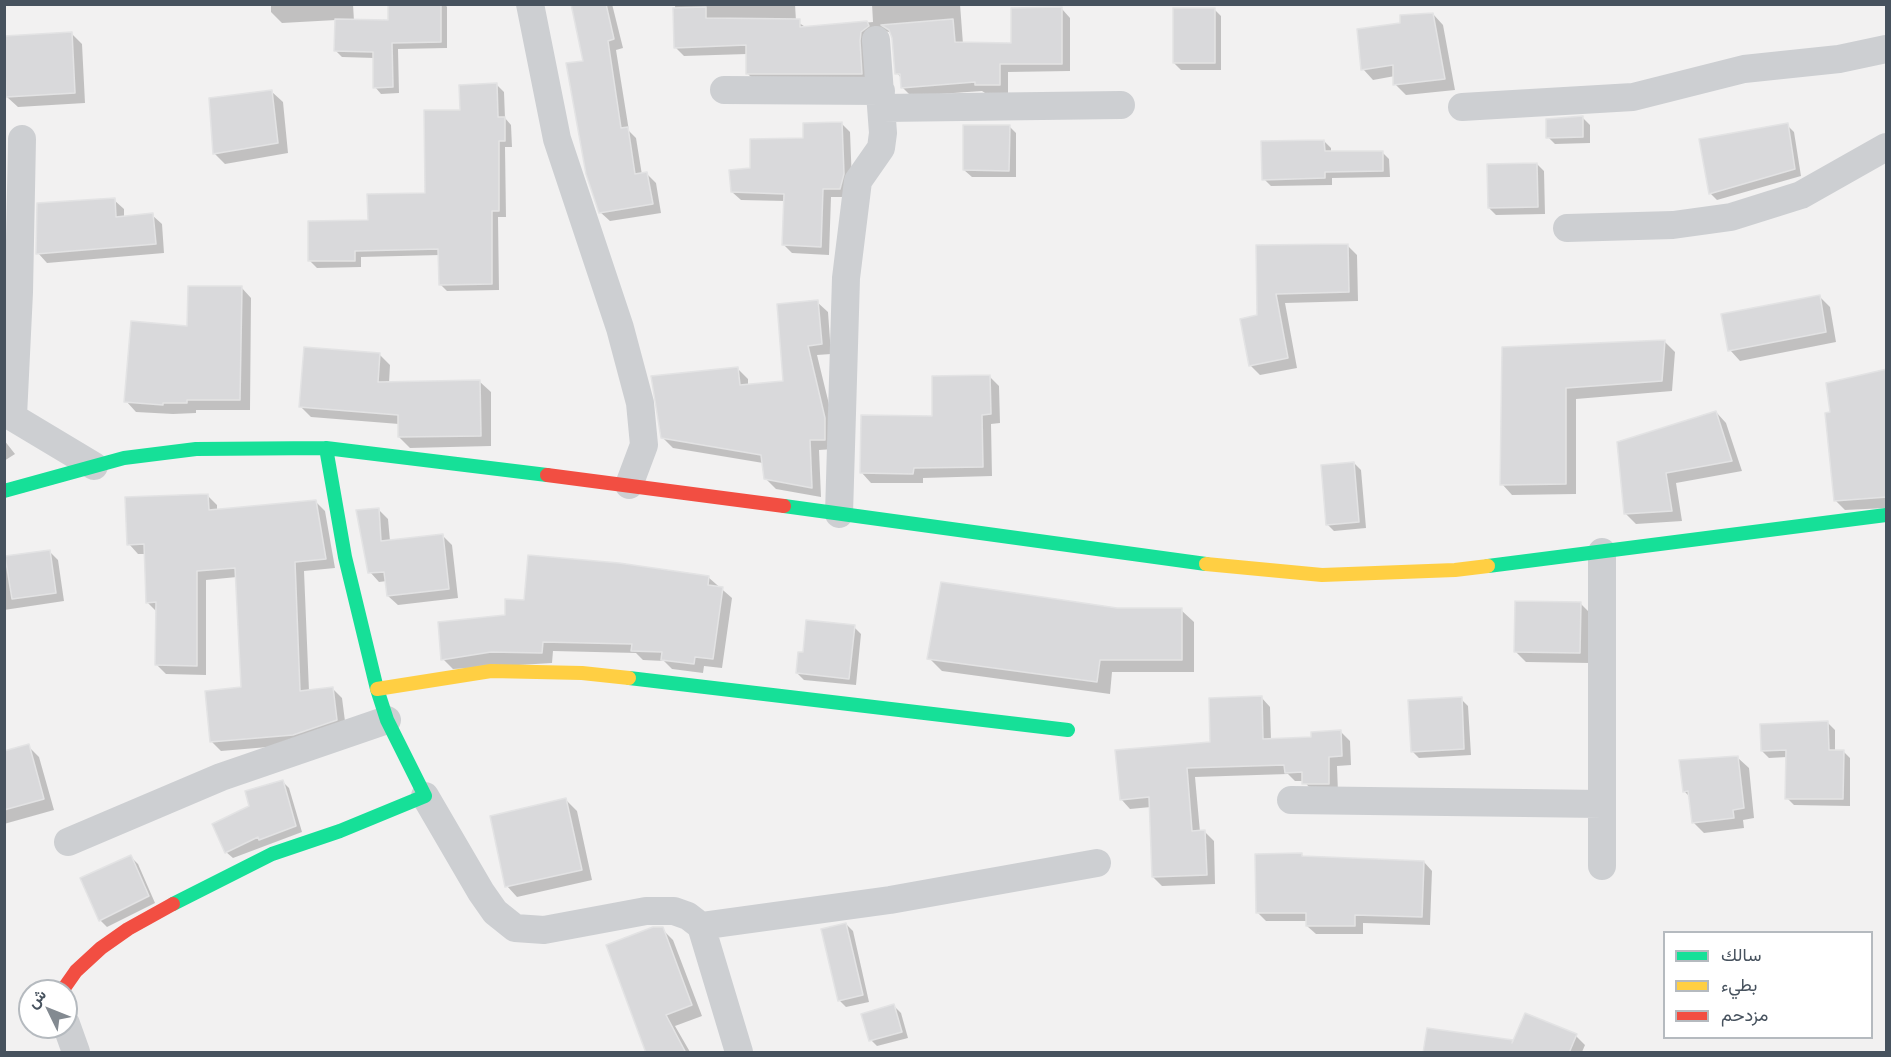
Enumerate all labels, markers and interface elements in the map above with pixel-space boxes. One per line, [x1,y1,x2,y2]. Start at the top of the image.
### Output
legend [1663,931,1873,1039]
text: سالك [1721,942,1761,966]
text: بطيء [1721,972,1757,996]
north arrow [18,979,78,1039]
text: ش [22,984,51,1013]
text: مزدحم [1721,1002,1768,1026]

